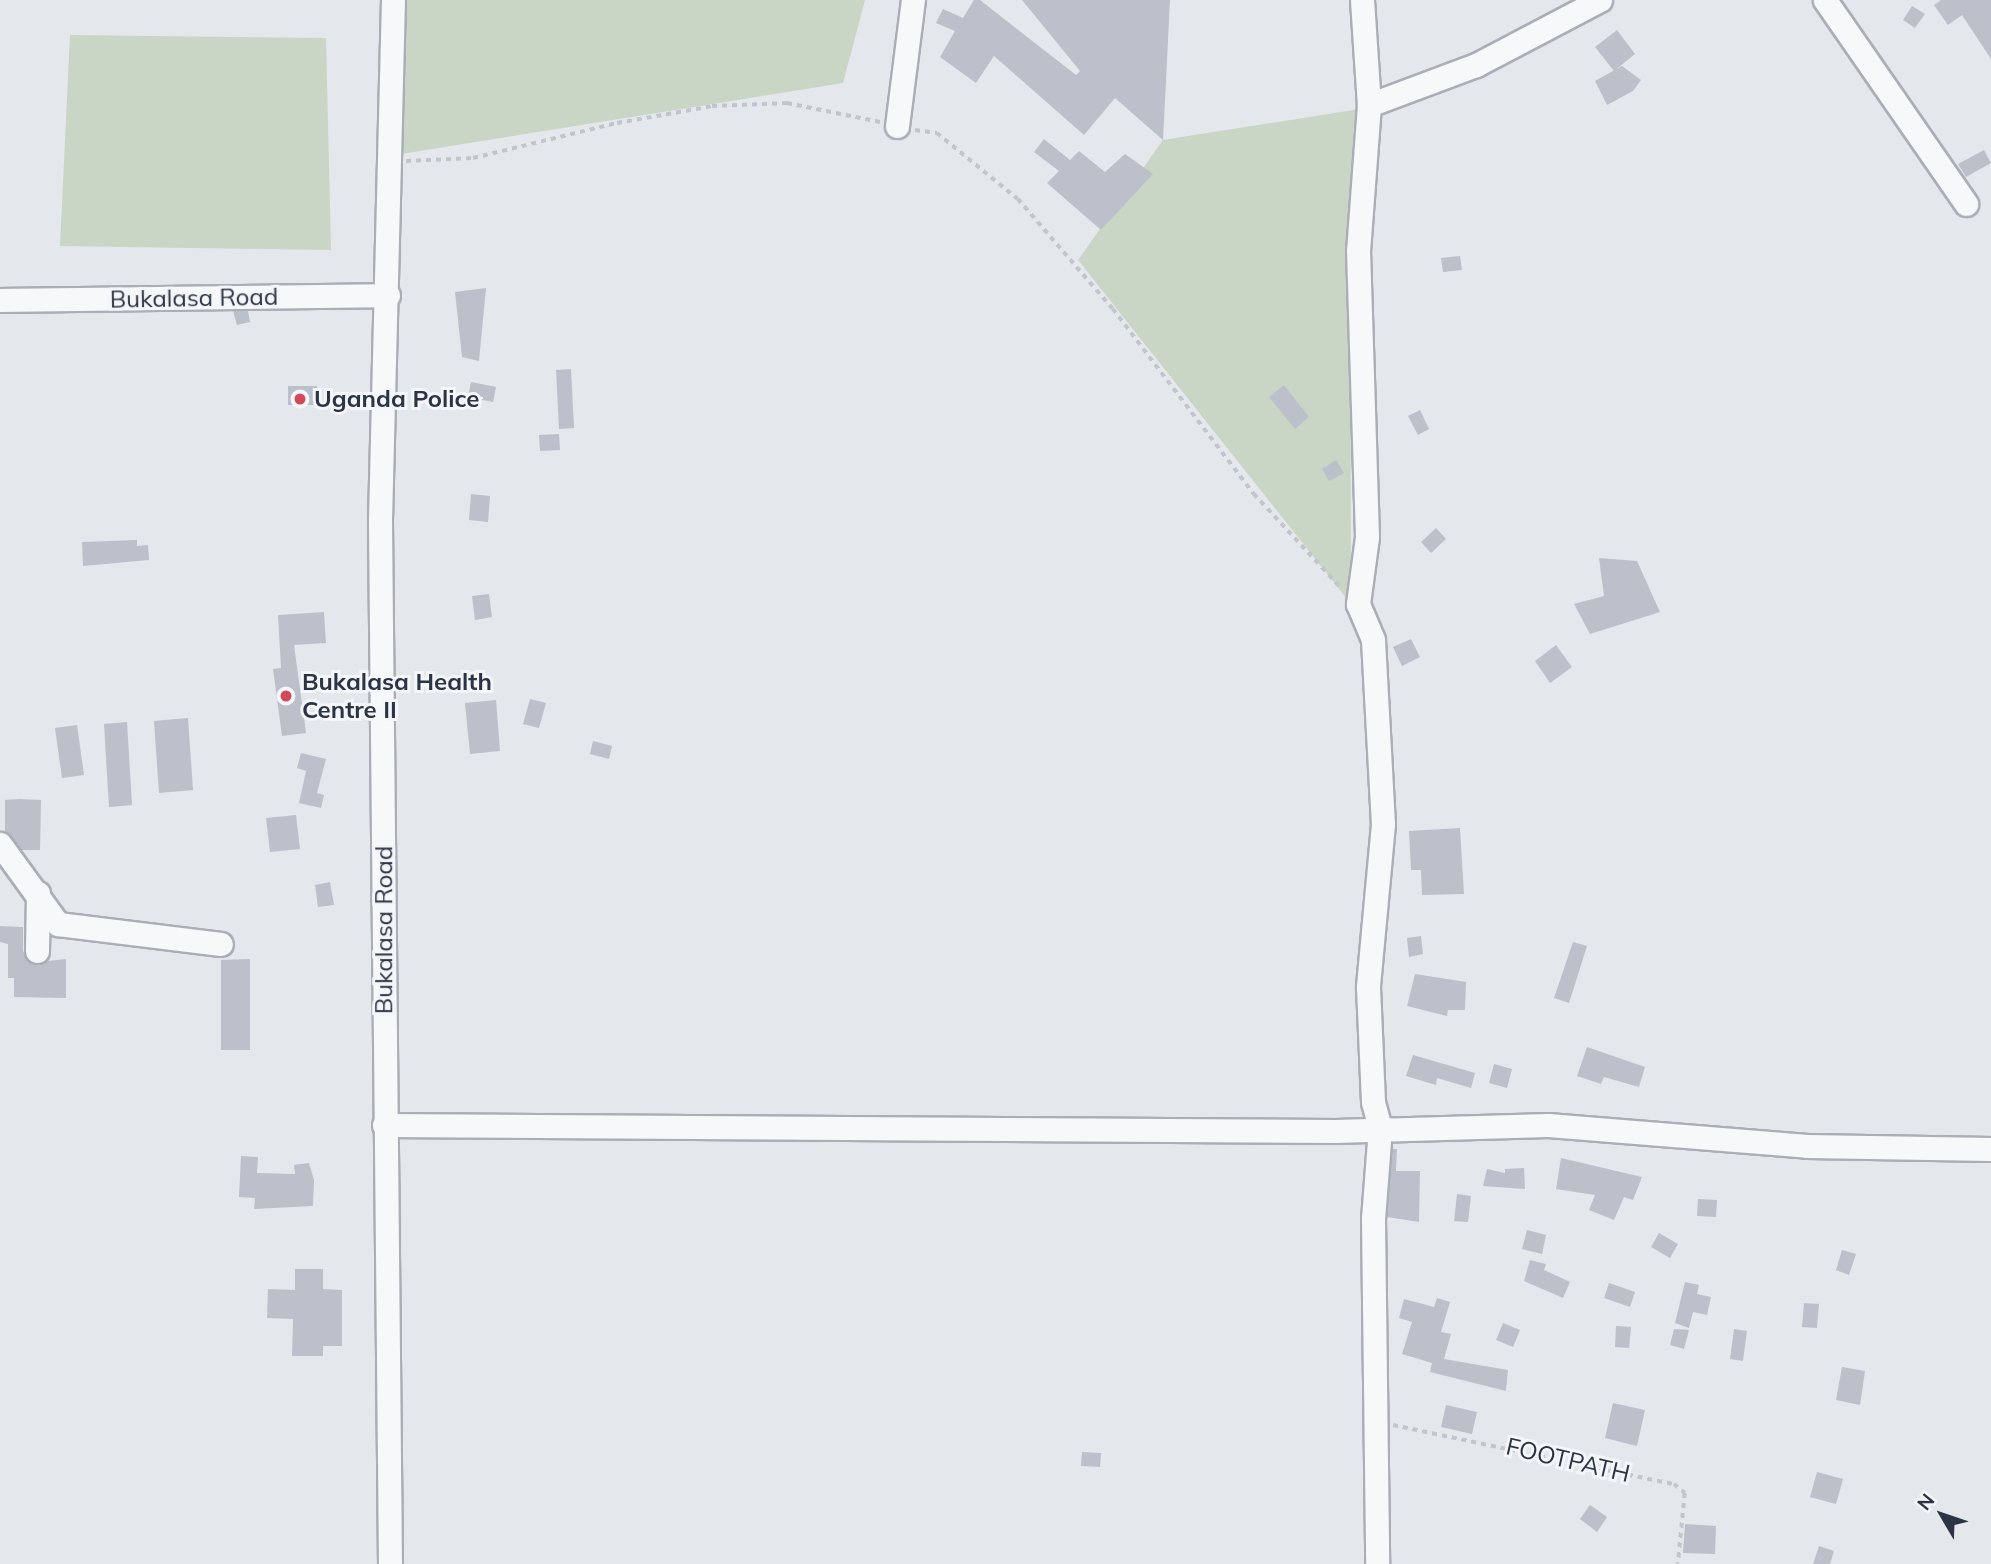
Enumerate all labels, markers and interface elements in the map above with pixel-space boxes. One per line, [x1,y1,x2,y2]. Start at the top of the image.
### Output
street label: Bukalasa Road [110,282,278,314]
place label: Uganda Police [314,385,480,413]
marker: Uganda Police [292,391,308,407]
place label: Bukalasa Health Centre II [302,668,492,724]
marker: Bukalasa Health Centre II [276,686,296,706]
street label: Bukalasa Road [370,846,398,1014]
street label: FOOTPATH [1503,1432,1633,1488]
north arrow [1907,1480,1977,1550]
text: N [1912,1489,1940,1515]

